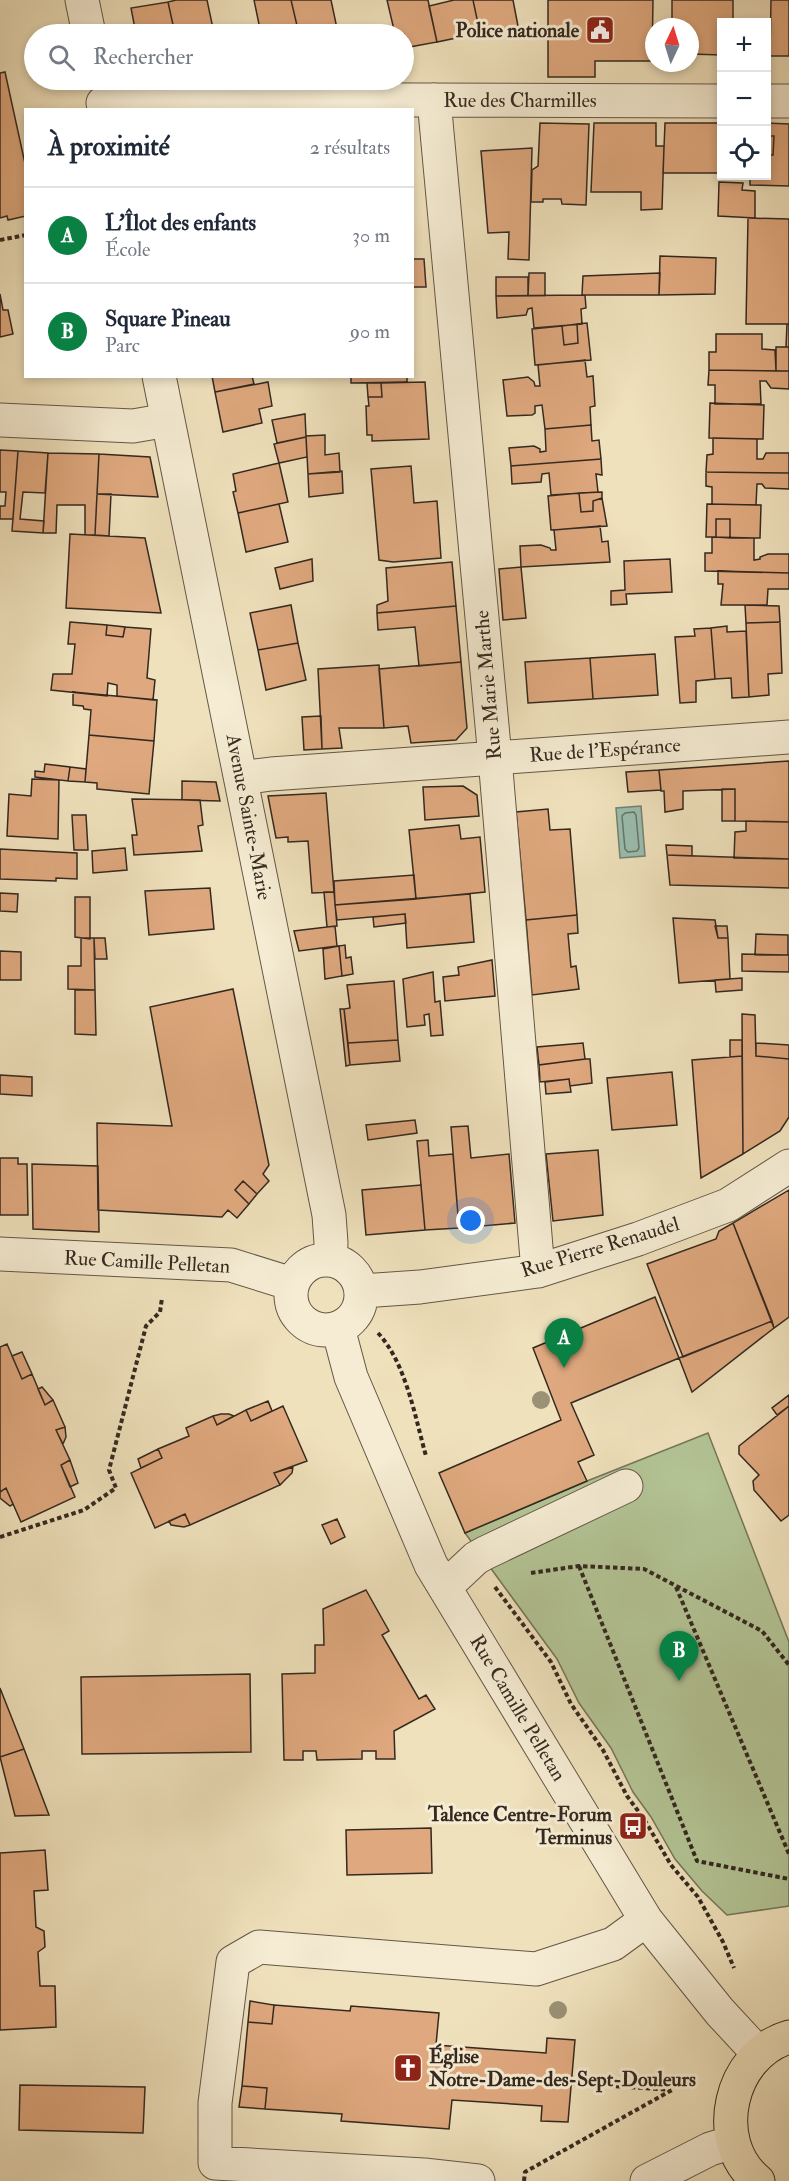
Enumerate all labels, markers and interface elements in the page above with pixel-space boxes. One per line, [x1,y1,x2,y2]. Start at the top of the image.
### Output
public building icon: Police nationale [584,14,616,46]
place label: Police nationale [456,18,580,43]
north arrow [645,18,699,72]
map controls [717,18,771,180]
button: + [717,18,771,72]
search box [24,24,414,90]
icon: search [45,41,78,74]
text: Rechercher [93,43,193,71]
button: − [717,72,771,126]
street label: Rue des Charmilles [443,88,597,113]
button: locate [717,126,771,180]
text: À proximité [48,131,170,163]
text: 2 résultats [310,135,390,160]
text: L'Îlot des enfants [105,209,256,237]
text: A [61,223,74,248]
text: 30 m [352,223,390,248]
text: École [105,237,150,262]
text: Square Pineau [105,305,231,333]
text: B [61,319,74,344]
text: 90 m [350,319,390,344]
text: Parc [105,333,140,358]
street label: Rue Marie Marthe [469,609,507,761]
street label: Avenue Sainte-Marie [220,731,277,902]
street label: Rue de l'Espérance [528,732,682,769]
your location [456,1206,485,1235]
street label: Rue Pierre Renaudel [518,1211,682,1283]
street label: Rue Camille Pelletan [63,1245,231,1279]
pin: A [544,1318,584,1368]
street label: Rue Camille Pelletan [464,1630,572,1786]
pin: B [660,1632,698,1681]
place label: Talence Centre-Forum Terminus [427,1802,612,1850]
bus stop icon: Talence Centre-Forum Terminus [617,1810,649,1842]
place label: Église Notre-Dame-des-Sept-Douleurs [428,2043,696,2093]
church icon: Église Notre-Dame-des-Sept-Douleurs [392,2052,424,2084]

